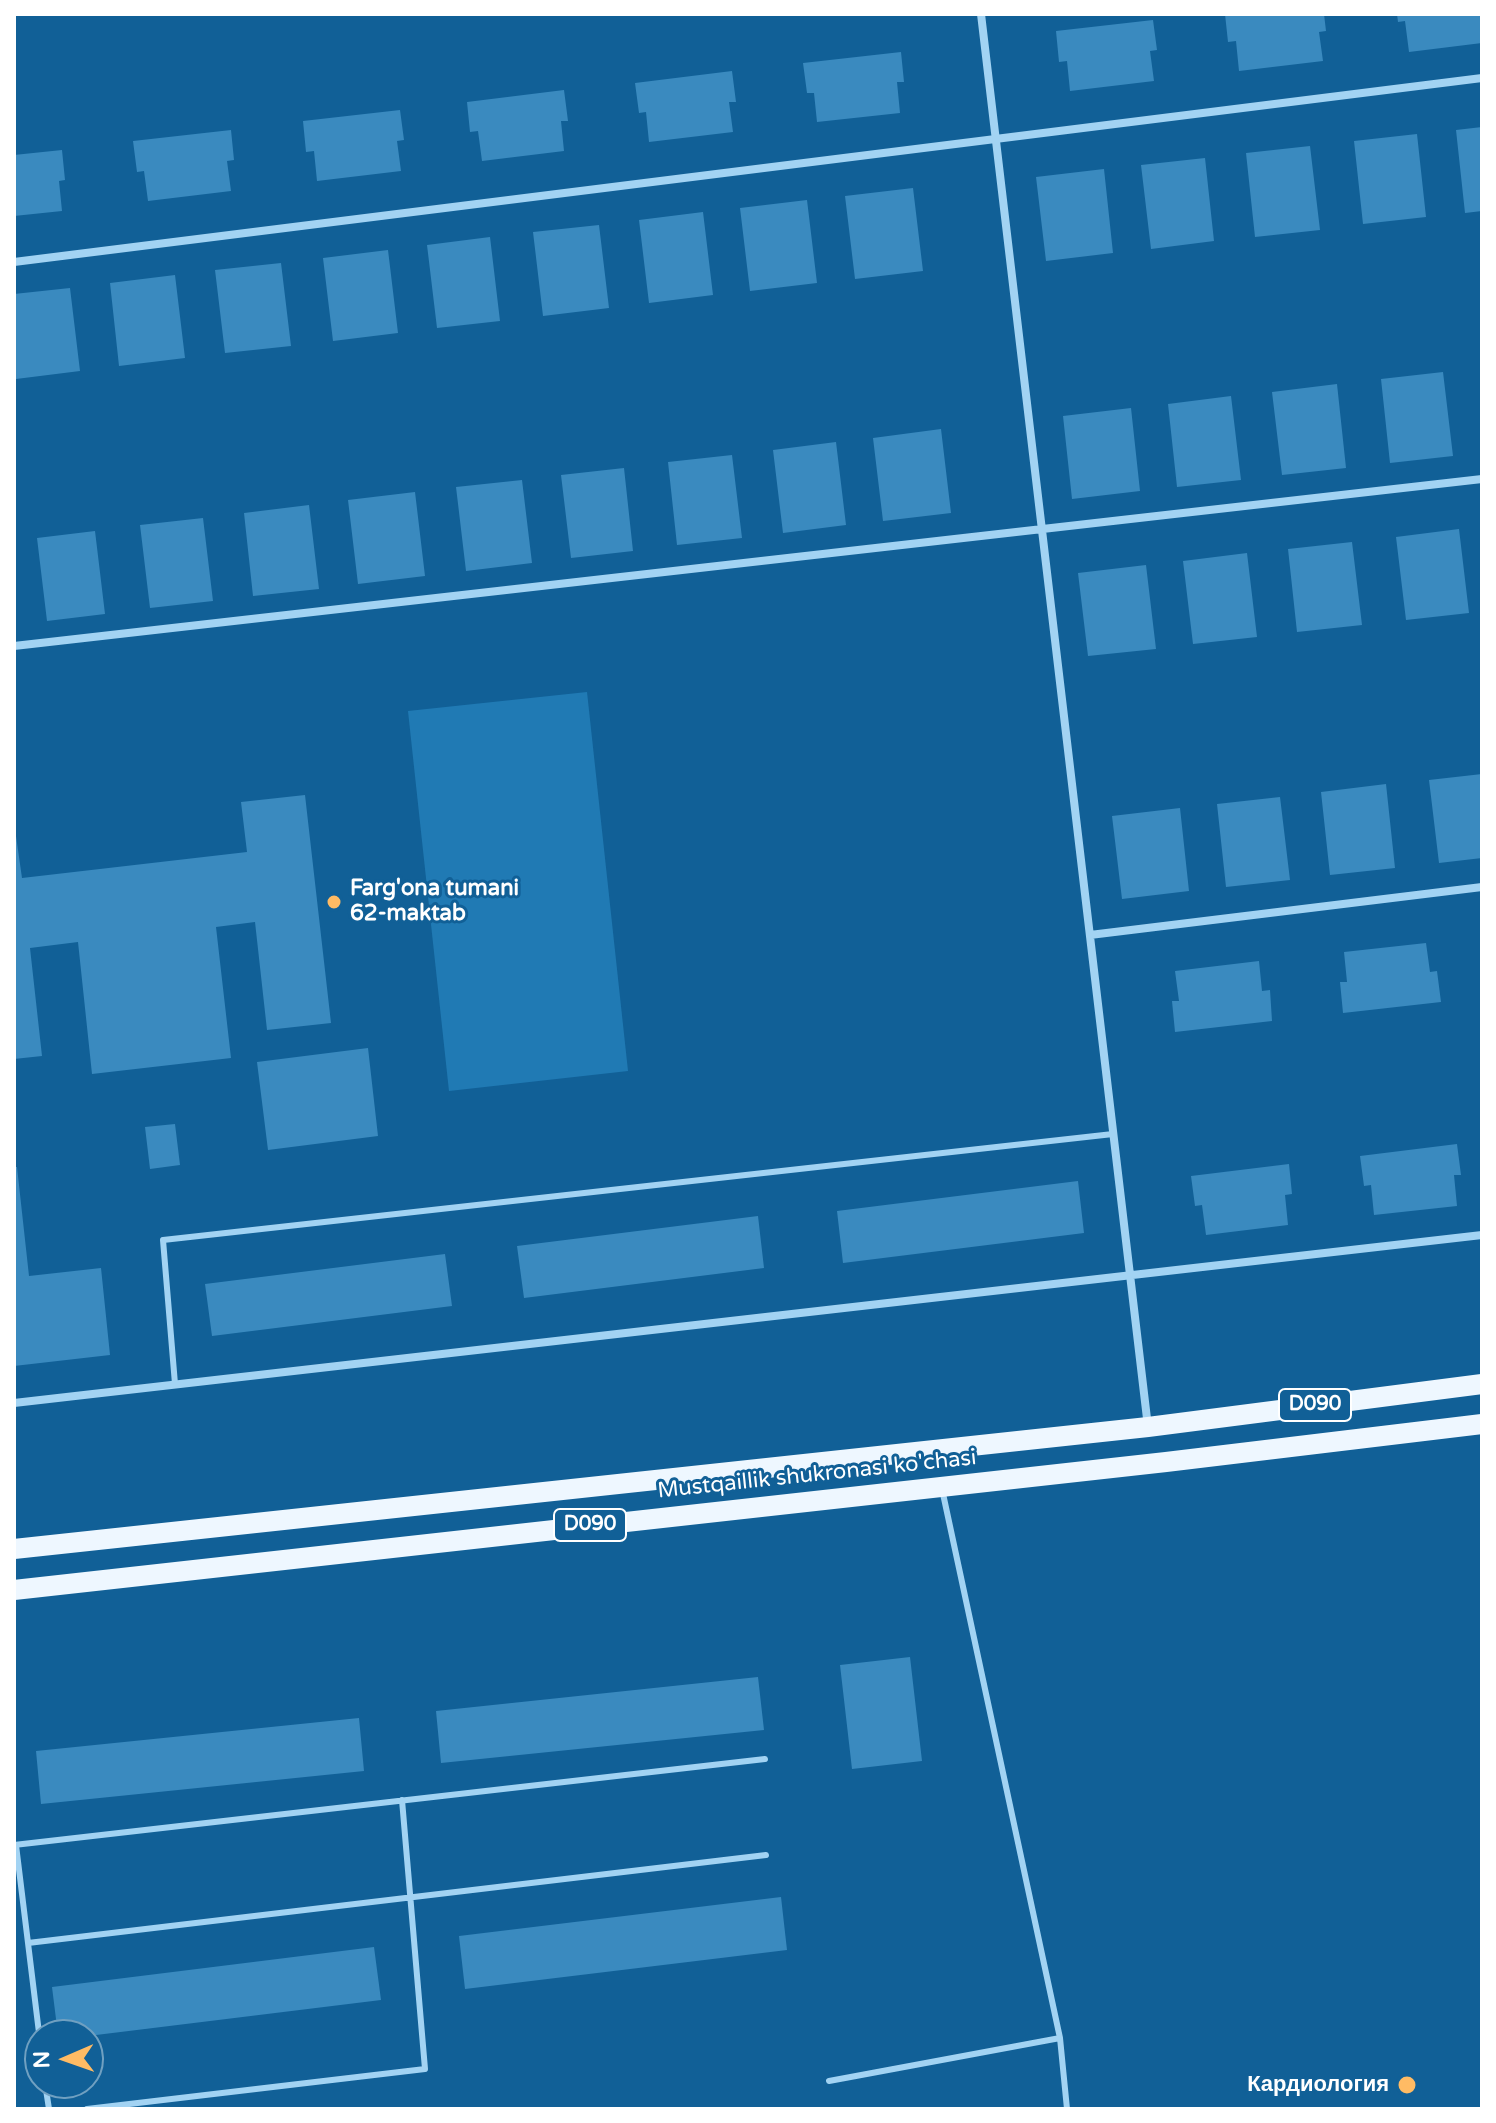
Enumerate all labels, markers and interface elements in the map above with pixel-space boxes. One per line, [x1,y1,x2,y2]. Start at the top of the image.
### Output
place label: Farg'ona tumani 62-maktab [350,876,519,928]
marker: Farg'ona tumani 62-maktab [325,893,343,911]
road number: D090 [1279,1389,1351,1421]
street label: Mustqaillik shukronasi ko'chasi [656,1445,978,1505]
road number: D090 [554,1509,626,1541]
north arrow [24,2019,104,2099]
text: N [29,2050,55,2069]
place label: Кардиология [1247,2072,1389,2098]
marker: Кардиология [1396,2074,1418,2096]

